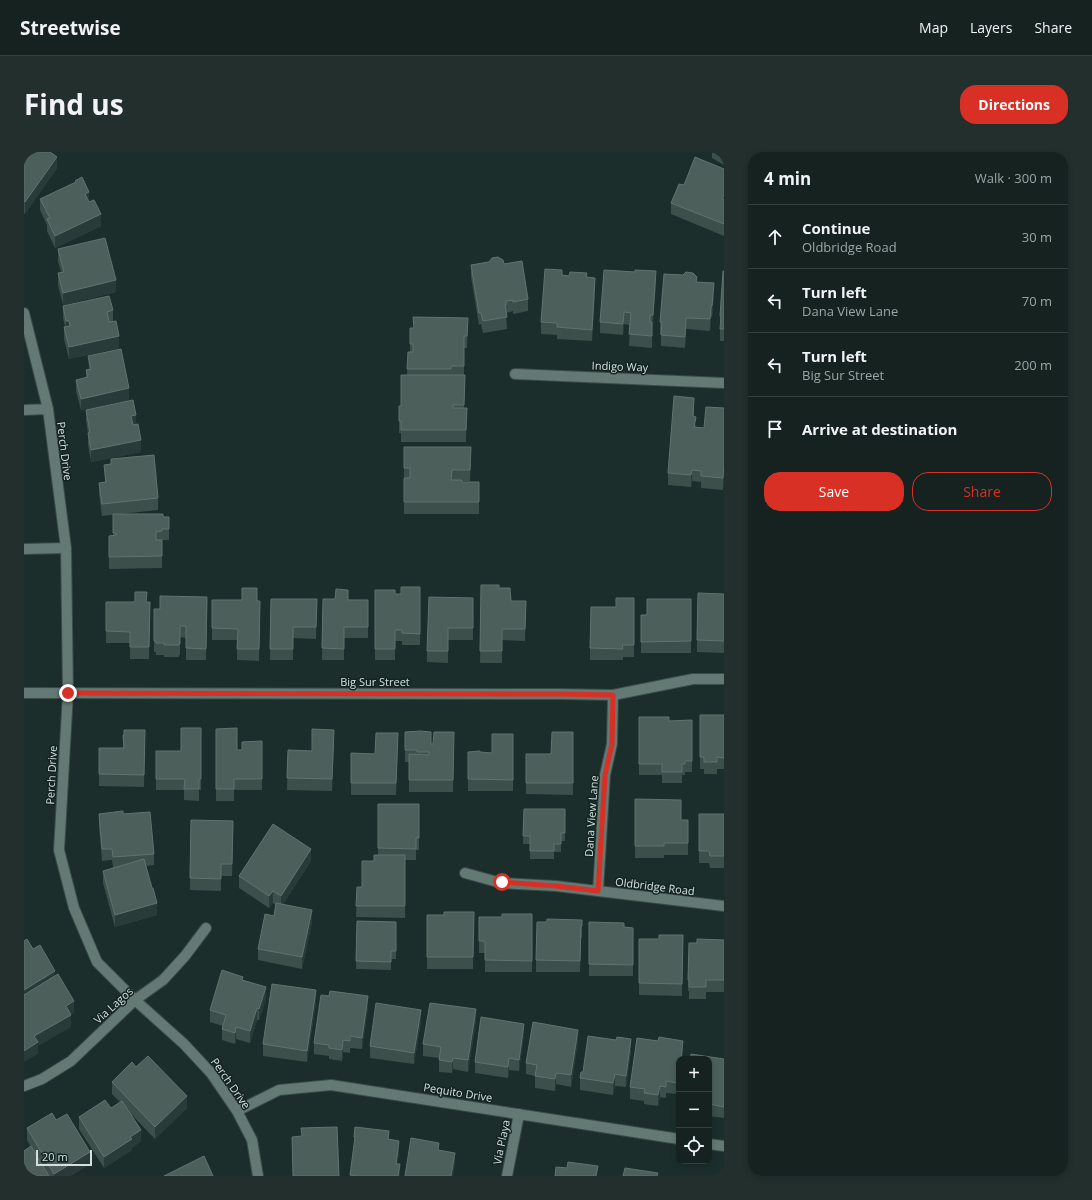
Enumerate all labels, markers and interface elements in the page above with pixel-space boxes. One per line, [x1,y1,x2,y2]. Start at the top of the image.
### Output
text: Streetwise [20,15,121,41]
text: Map [919,18,948,37]
text: Layers [970,18,1012,37]
text: Share [1034,18,1072,37]
text: Find us [24,85,124,123]
button: Directions [960,85,1068,124]
text: 4 min [764,167,811,190]
text: Walk · 300 m [975,169,1052,187]
text: Continue [802,218,870,238]
icon: ahead [764,226,786,248]
text: 30 m [1022,228,1052,246]
text: Oldbridge Road [802,238,897,256]
text: Turn left [802,282,867,302]
icon: left [764,290,786,312]
text: 70 m [1022,292,1052,310]
text: Dana View Lane [802,302,898,320]
text: Turn left [802,346,867,366]
icon: left [764,354,786,376]
text: 200 m [1014,356,1052,374]
street label: Indigo Way [591,358,649,374]
text: Big Sur Street [802,366,884,384]
icon: arrive [764,418,786,440]
text: Arrive at destination [802,419,957,439]
street label: Perch Drive [54,421,76,481]
button: Save [764,472,904,511]
button: Share [912,472,1052,511]
street label: Big Sur Street [340,674,410,689]
route end [59,684,77,702]
street label: Perch Drive [42,745,60,805]
street label: Dana View Lane [581,775,601,857]
route start [493,873,511,891]
street label: Oldbridge Road [614,874,696,898]
street label: Via Lagos [90,983,136,1027]
street label: Perch Drive [208,1054,254,1112]
map controls [676,1056,712,1164]
button: + [676,1056,712,1092]
street label: Pequito Drive [423,1079,493,1105]
button: − [676,1092,712,1128]
street label: Via Playa [489,1118,513,1166]
button: locate [676,1128,712,1164]
scale bar [36,1148,92,1167]
text: 20 m [42,1149,68,1164]

